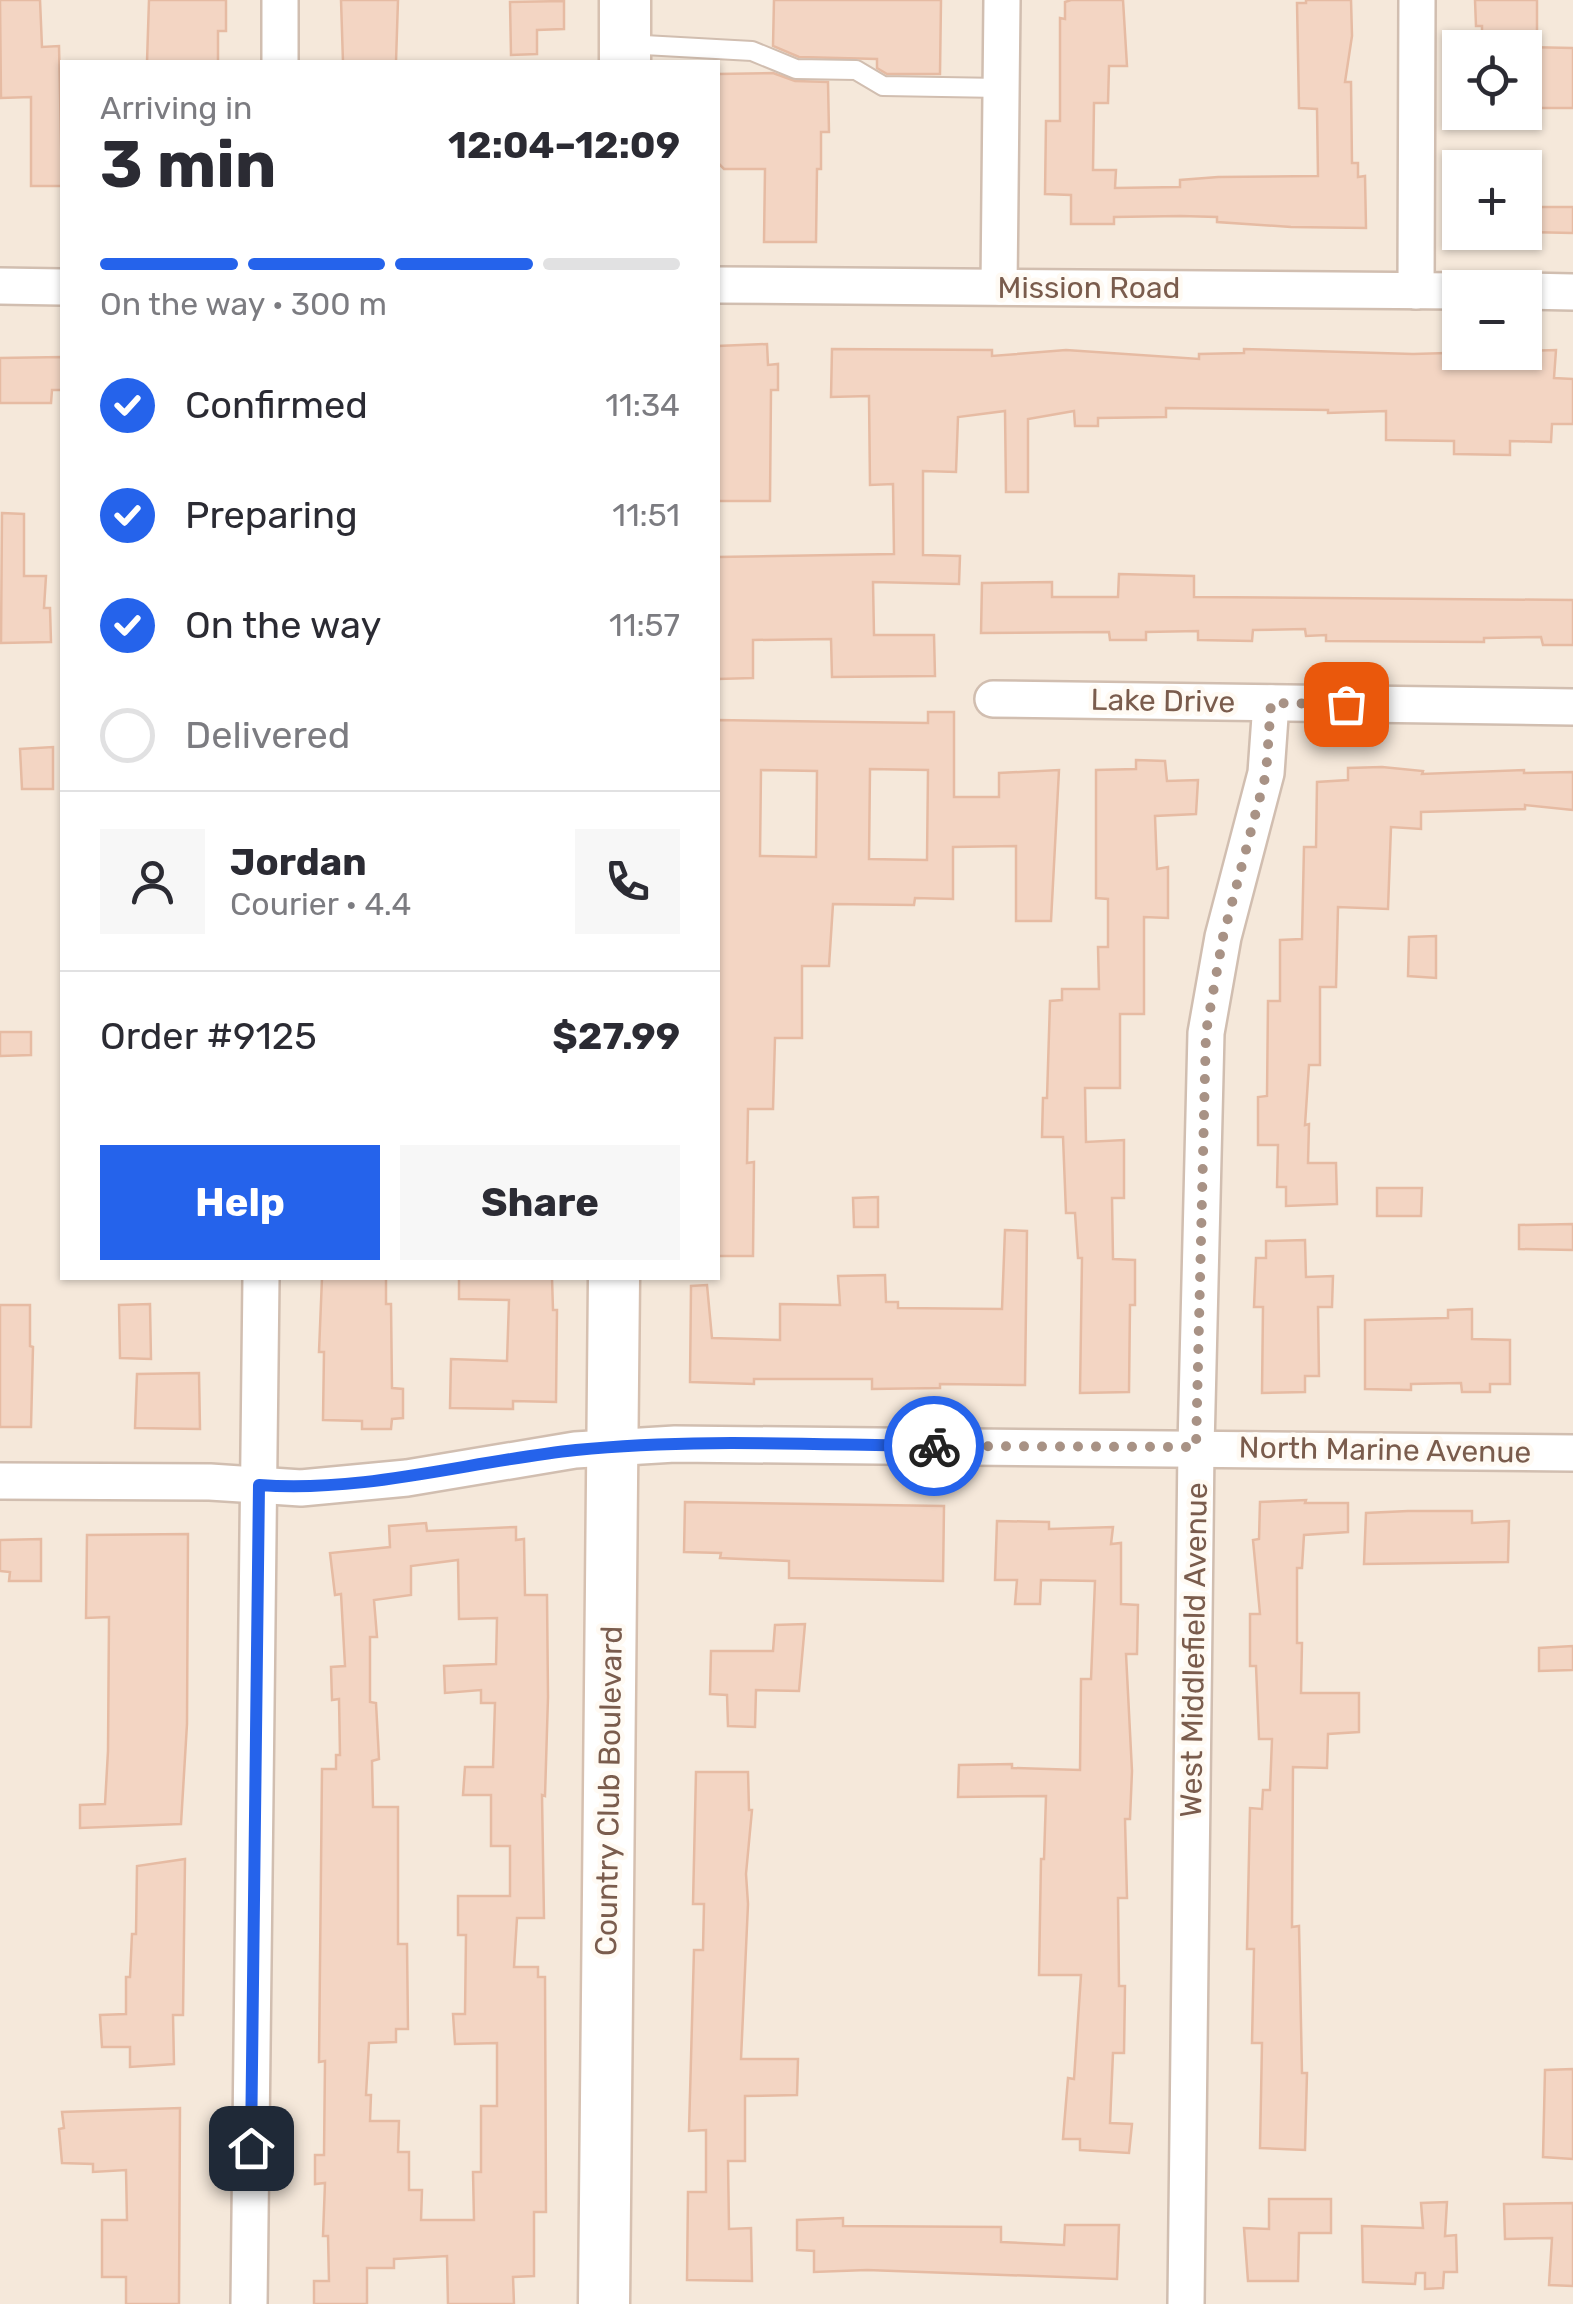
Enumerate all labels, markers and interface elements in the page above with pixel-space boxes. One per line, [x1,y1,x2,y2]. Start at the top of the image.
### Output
map controls [1442,30,1542,370]
button: locate [1442,30,1542,130]
text: Arriving in [100,89,252,127]
text: 12:04–12:09 [448,122,680,168]
text: 3 min [100,126,277,203]
button: + [1442,150,1542,250]
street label: Mission Road [998,270,1180,306]
button: − [1442,270,1542,370]
text: On the way · 300 m [100,285,387,323]
icon: check [100,378,155,433]
text: Confirmed [185,382,368,428]
text: 11:34 [605,386,680,424]
icon: check [100,488,155,543]
text: Preparing [185,492,358,538]
text: 11:51 [612,496,680,534]
icon: check [100,598,155,653]
text: On the way [185,602,381,648]
text: 11:57 [609,606,680,644]
pin [1304,662,1389,747]
icon: bag [1319,677,1374,732]
street label: Lake Drive [1090,682,1236,720]
text: Delivered [185,712,350,758]
button: person [100,829,205,934]
button: phone [575,829,680,934]
text: Jordan [230,839,367,885]
text: Courier · 4.4 [230,885,411,923]
text: Order #9125 [100,1013,317,1059]
text: $27.99 [552,1013,680,1059]
button: Help [100,1145,380,1260]
button: Share [400,1145,680,1260]
courier [884,1396,984,1496]
icon: bike [907,1419,962,1474]
street label: North Marine Avenue [1238,1429,1532,1471]
street label: West Middlefield Avenue [1173,1482,1215,1818]
street label: Country Club Boulevard [588,1626,630,1956]
pin [209,2106,294,2191]
icon: home [224,2121,279,2176]

